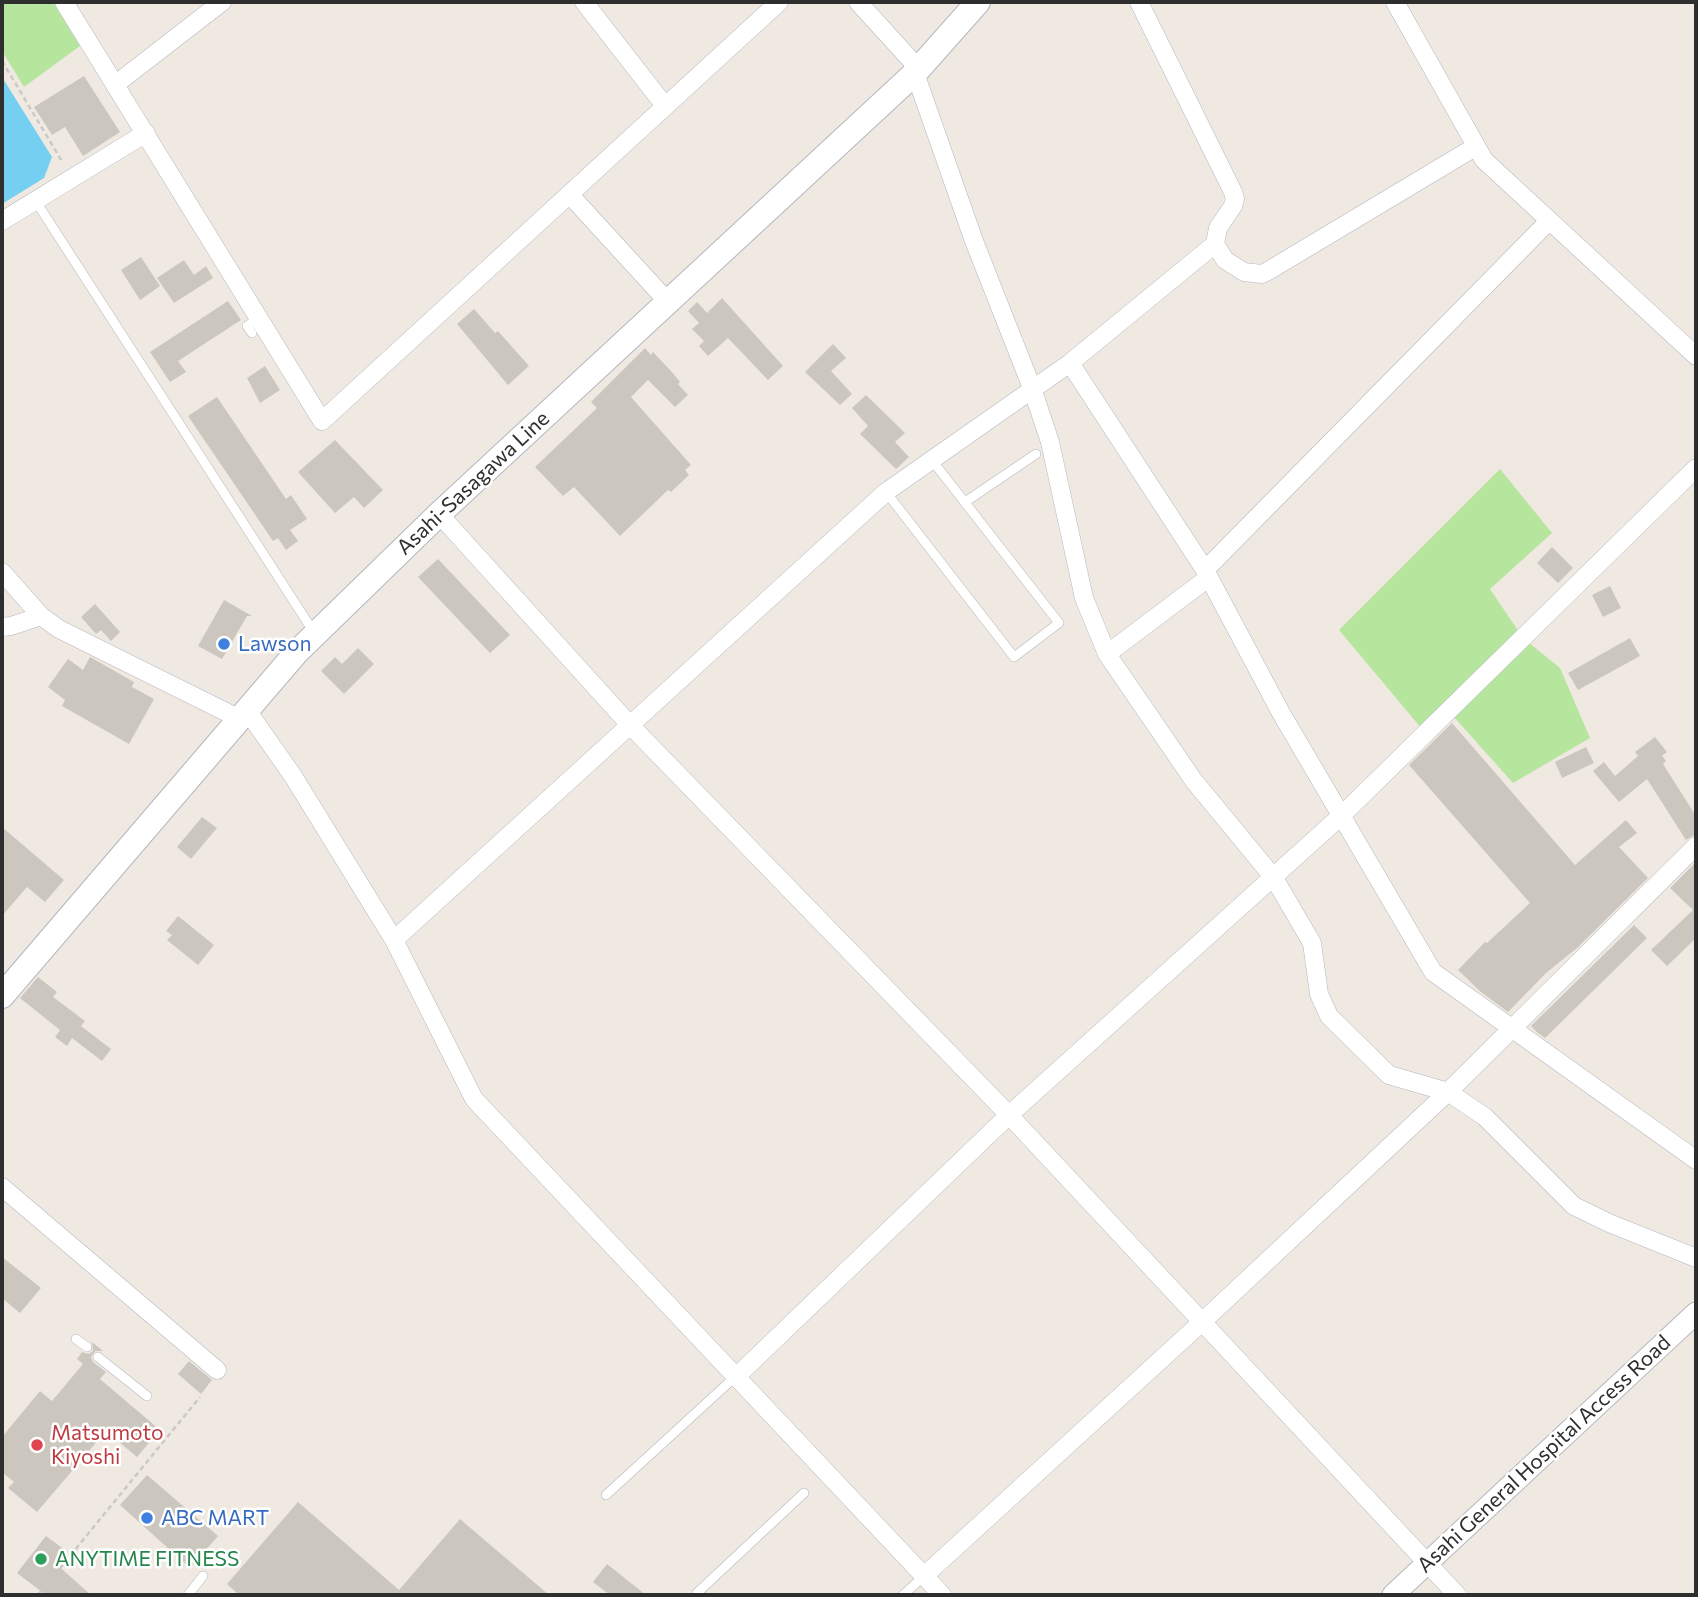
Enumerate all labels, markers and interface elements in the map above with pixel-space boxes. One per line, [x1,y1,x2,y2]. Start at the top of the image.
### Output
street label: Asahi-Sasagawa Line [392,406,554,560]
place label: Lawson [238,631,312,657]
marker: Lawson [216,636,232,652]
street label: Asahi General Hospital Access Road [1412,1330,1676,1578]
place label: Matsumoto Kiyoshi [51,1420,163,1470]
marker: Matsumoto Kiyoshi [29,1437,45,1453]
place label: ABC MART [161,1505,269,1531]
marker: ABC MART [139,1510,155,1526]
place label: ANYTIME FITNESS [55,1546,239,1572]
marker: ANYTIME FITNESS [33,1551,49,1567]

